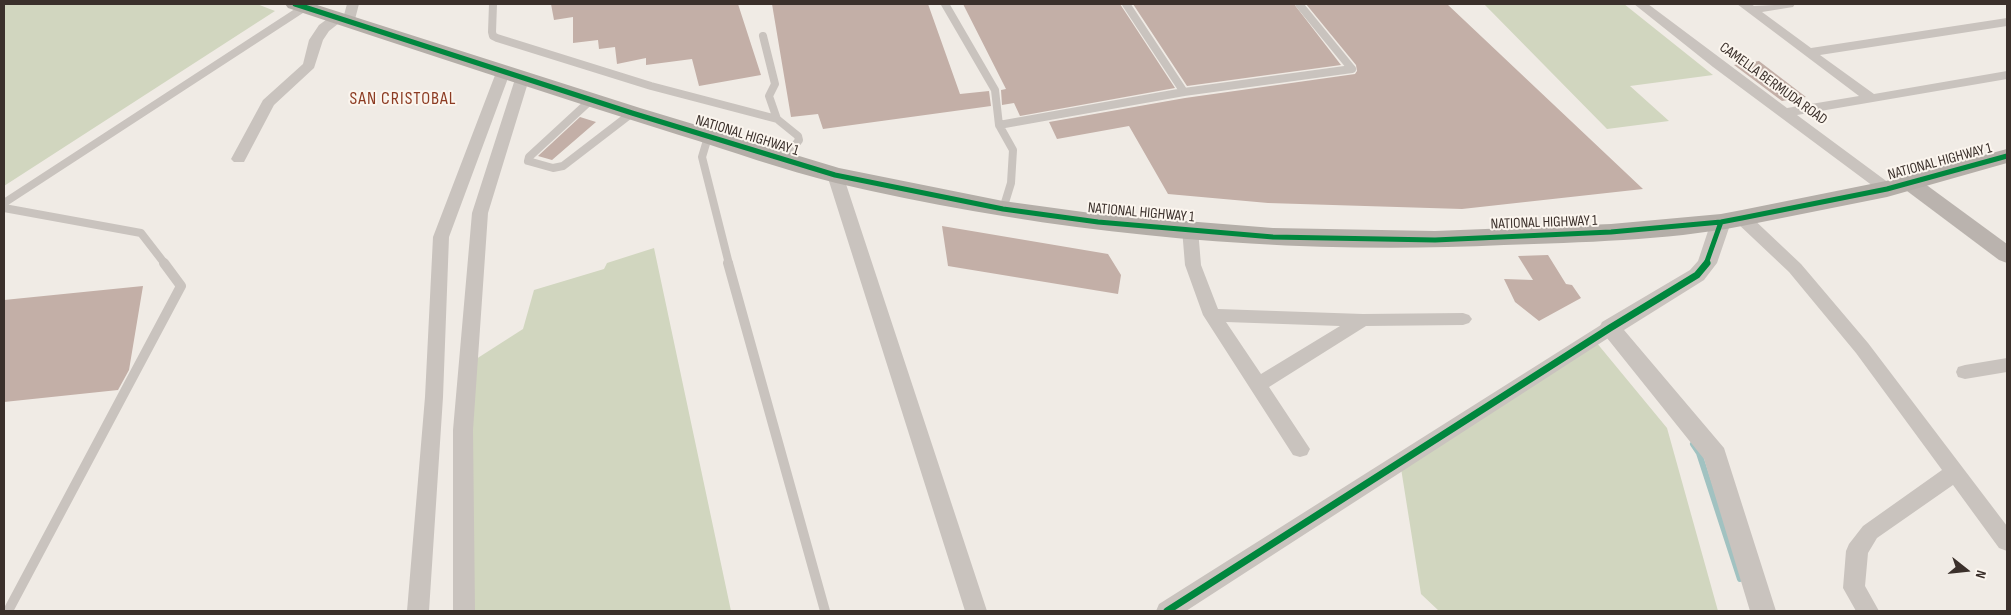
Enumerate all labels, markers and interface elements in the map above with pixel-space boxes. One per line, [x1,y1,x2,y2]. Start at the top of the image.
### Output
street label: CAMELLA BERMUDA ROAD [1716,39,1830,129]
district label: SAN CRISTOBAL [348,88,458,110]
street label: NATIONAL HIGHWAY 1 [693,112,801,160]
street label: NATIONAL HIGHWAY 1 [1886,139,1994,185]
street label: NATIONAL HIGHWAY 1 [1087,199,1195,227]
street label: NATIONAL HIGHWAY 1 [1490,212,1598,234]
north arrow [1941,545,1991,595]
text: N [1972,568,1990,580]

